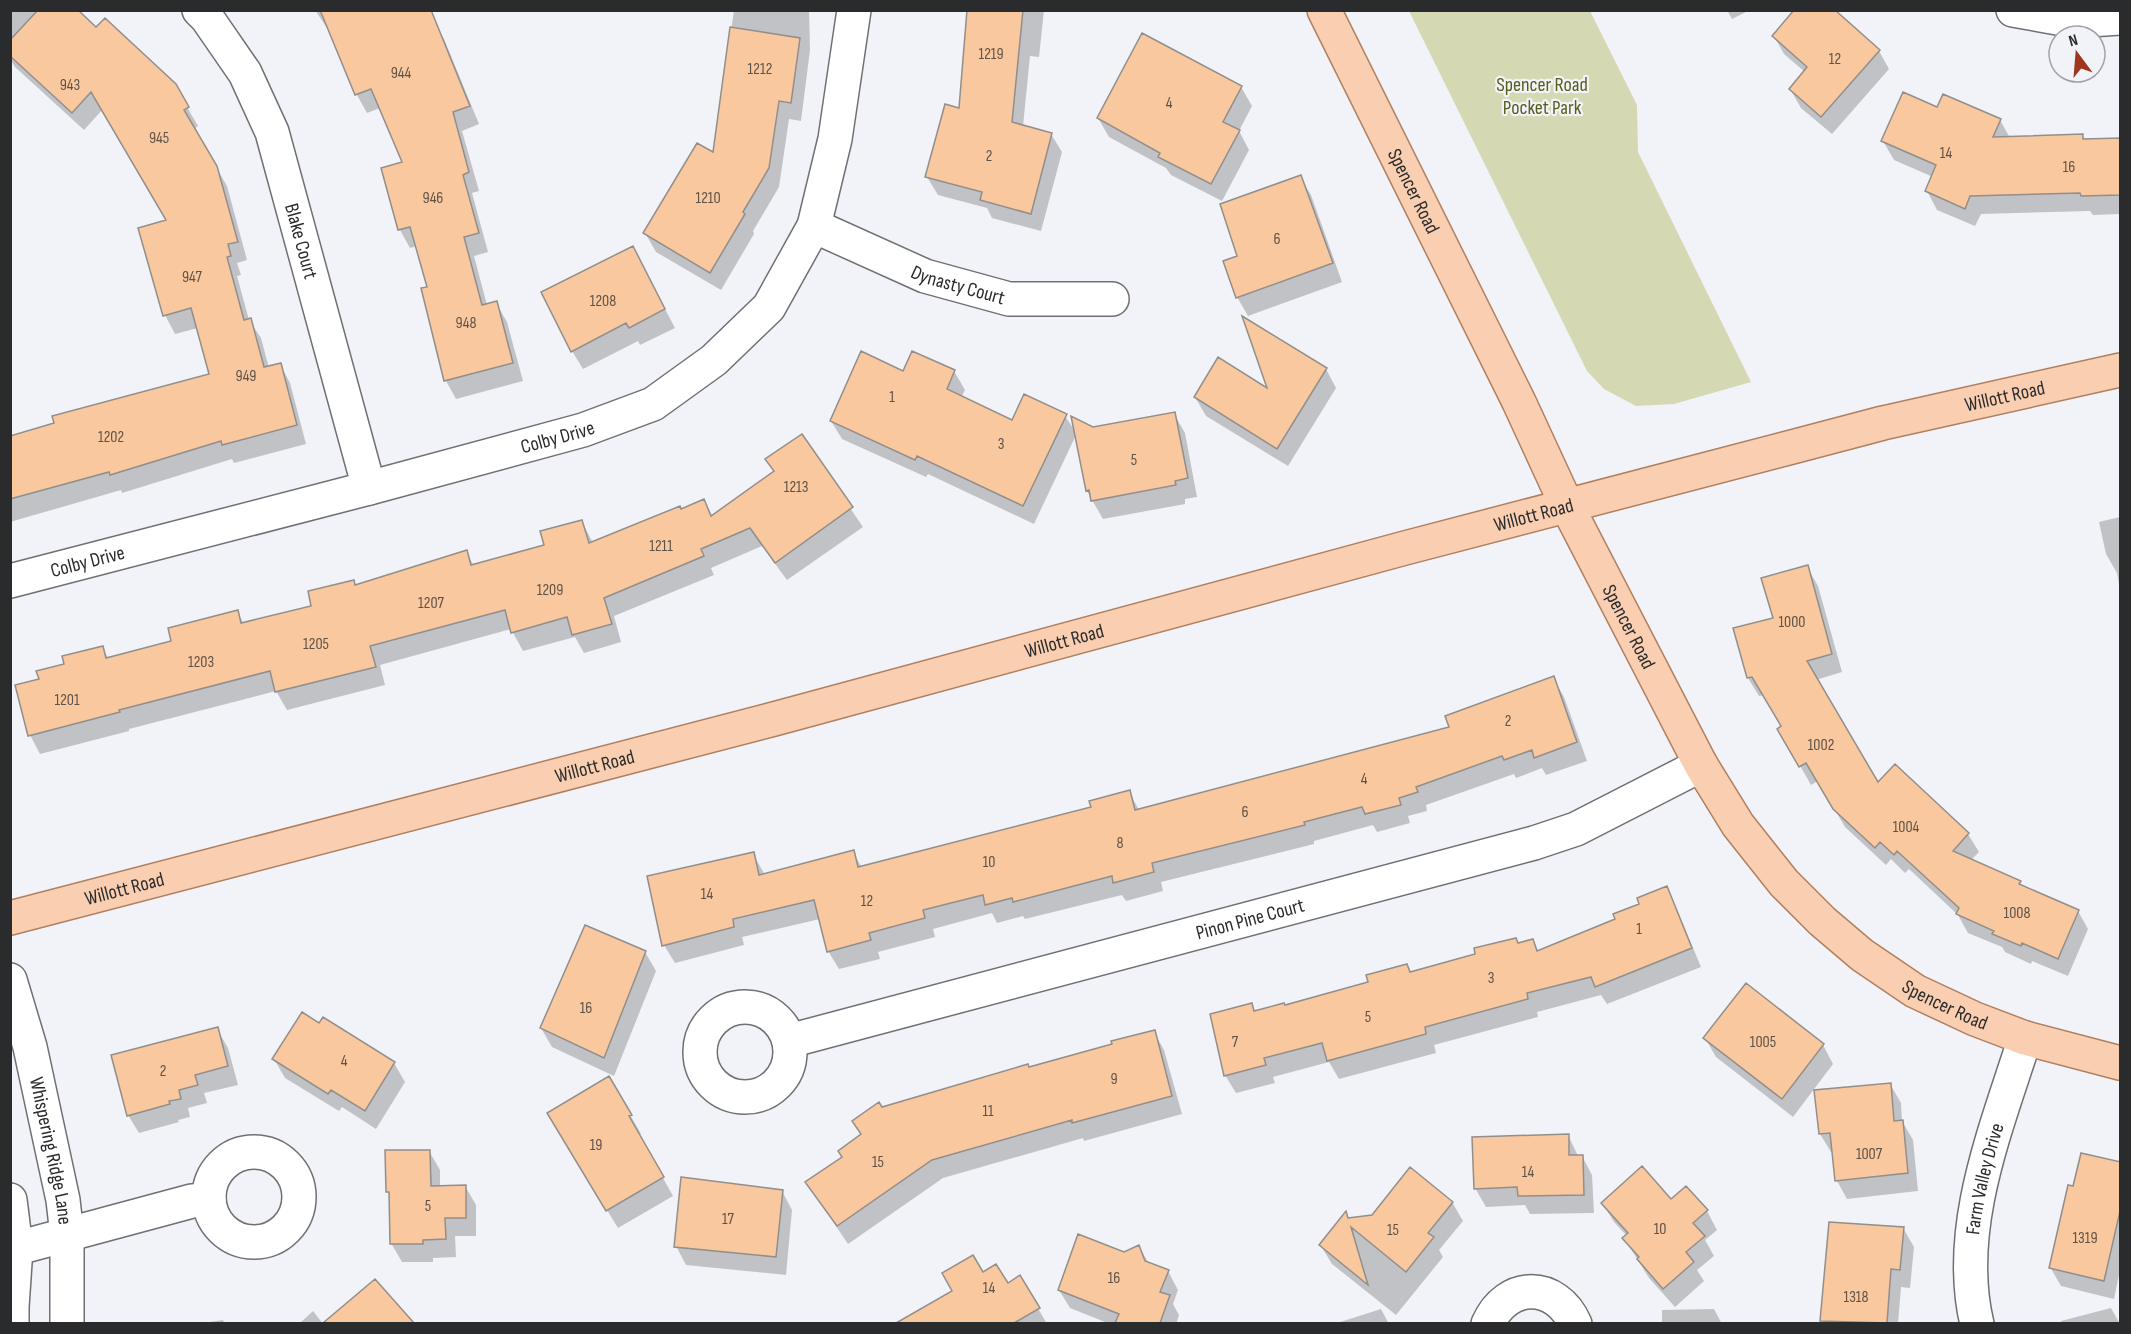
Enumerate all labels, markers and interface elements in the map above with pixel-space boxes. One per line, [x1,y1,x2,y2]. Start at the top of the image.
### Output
north arrow [2047,24,2107,84]
text: N [2067,31,2080,51]
house number: 1219 [978,45,1004,64]
house number: 12 [1829,50,1841,69]
house number: 1212 [748,60,772,79]
house number: 944 [391,64,412,83]
park label: Spencer Road Pocket Park [1496,73,1588,120]
house number: 943 [60,76,80,95]
house number: 4 [1166,94,1173,113]
house number: 945 [149,129,169,148]
house number: 14 [1940,144,1952,163]
street label: Spencer Road [1382,145,1444,238]
house number: 2 [986,147,992,166]
house number: 16 [2063,158,2075,177]
house number: 946 [423,189,443,208]
house number: 1210 [695,189,721,208]
street label: Blake Court [279,201,322,282]
house number: 6 [1273,230,1281,249]
street label: Dynasty Court [907,260,1007,310]
house number: 947 [182,268,203,287]
house number: 1208 [590,292,616,311]
house number: 948 [456,314,476,333]
house number: 949 [236,367,256,386]
street label: Willott Road [1963,376,2047,417]
house number: 1 [889,388,895,407]
street label: Colby Drive [518,416,598,459]
house number: 1202 [98,428,124,447]
house number: 3 [998,435,1004,454]
house number: 5 [1131,451,1137,470]
house number: 1213 [784,478,808,497]
street label: Willott Road [1491,494,1576,537]
house number: 1211 [649,537,673,556]
street label: Colby Drive [48,541,127,583]
house number: 1209 [537,581,563,600]
street label: Spencer Road [1597,581,1660,673]
house number: 1207 [418,594,445,613]
house number: 1000 [1778,613,1806,632]
street label: Willott Road [1022,619,1107,664]
house number: 1205 [303,635,329,654]
house number: 1203 [188,653,214,672]
house number: 1201 [54,691,80,710]
house number: 2 [1505,712,1511,731]
house number: 1002 [1808,736,1834,755]
street label: Willott Road [552,745,637,789]
house number: 4 [1361,770,1368,789]
house number: 6 [1241,803,1249,822]
house number: 1004 [1893,818,1920,837]
house number: 8 [1116,834,1124,853]
house number: 10 [983,853,995,872]
street label: Willott Road [82,867,167,911]
house number: 14 [701,885,713,904]
house number: 12 [861,892,873,911]
street label: Pinon Pine Court [1193,894,1307,945]
house number: 1008 [2004,904,2030,923]
house number: 1 [1636,920,1642,939]
house number: 3 [1488,969,1494,988]
street label: Spencer Road [1897,975,1991,1036]
house number: 16 [580,999,592,1018]
house number: 5 [1365,1008,1371,1027]
house number: 7 [1232,1033,1239,1052]
house number: 1005 [1750,1033,1776,1052]
house number: 4 [341,1052,348,1071]
house number: 2 [160,1062,166,1081]
house number: 9 [1110,1070,1118,1089]
street label: Whispering Ridge Lane [24,1075,77,1226]
house number: 11 [982,1102,994,1121]
street label: Farm Valley Drive [1961,1120,2010,1236]
house number: 19 [590,1136,602,1155]
house number: 1007 [1856,1145,1883,1164]
house number: 15 [872,1153,884,1172]
house number: 14 [1522,1163,1534,1182]
house number: 5 [425,1197,431,1216]
house number: 17 [722,1210,735,1229]
house number: 10 [1654,1220,1666,1239]
house number: 15 [1387,1221,1399,1240]
house number: 1319 [2073,1229,2098,1248]
house number: 16 [1108,1269,1120,1288]
house number: 14 [983,1279,995,1298]
house number: 1318 [1844,1288,1868,1307]

